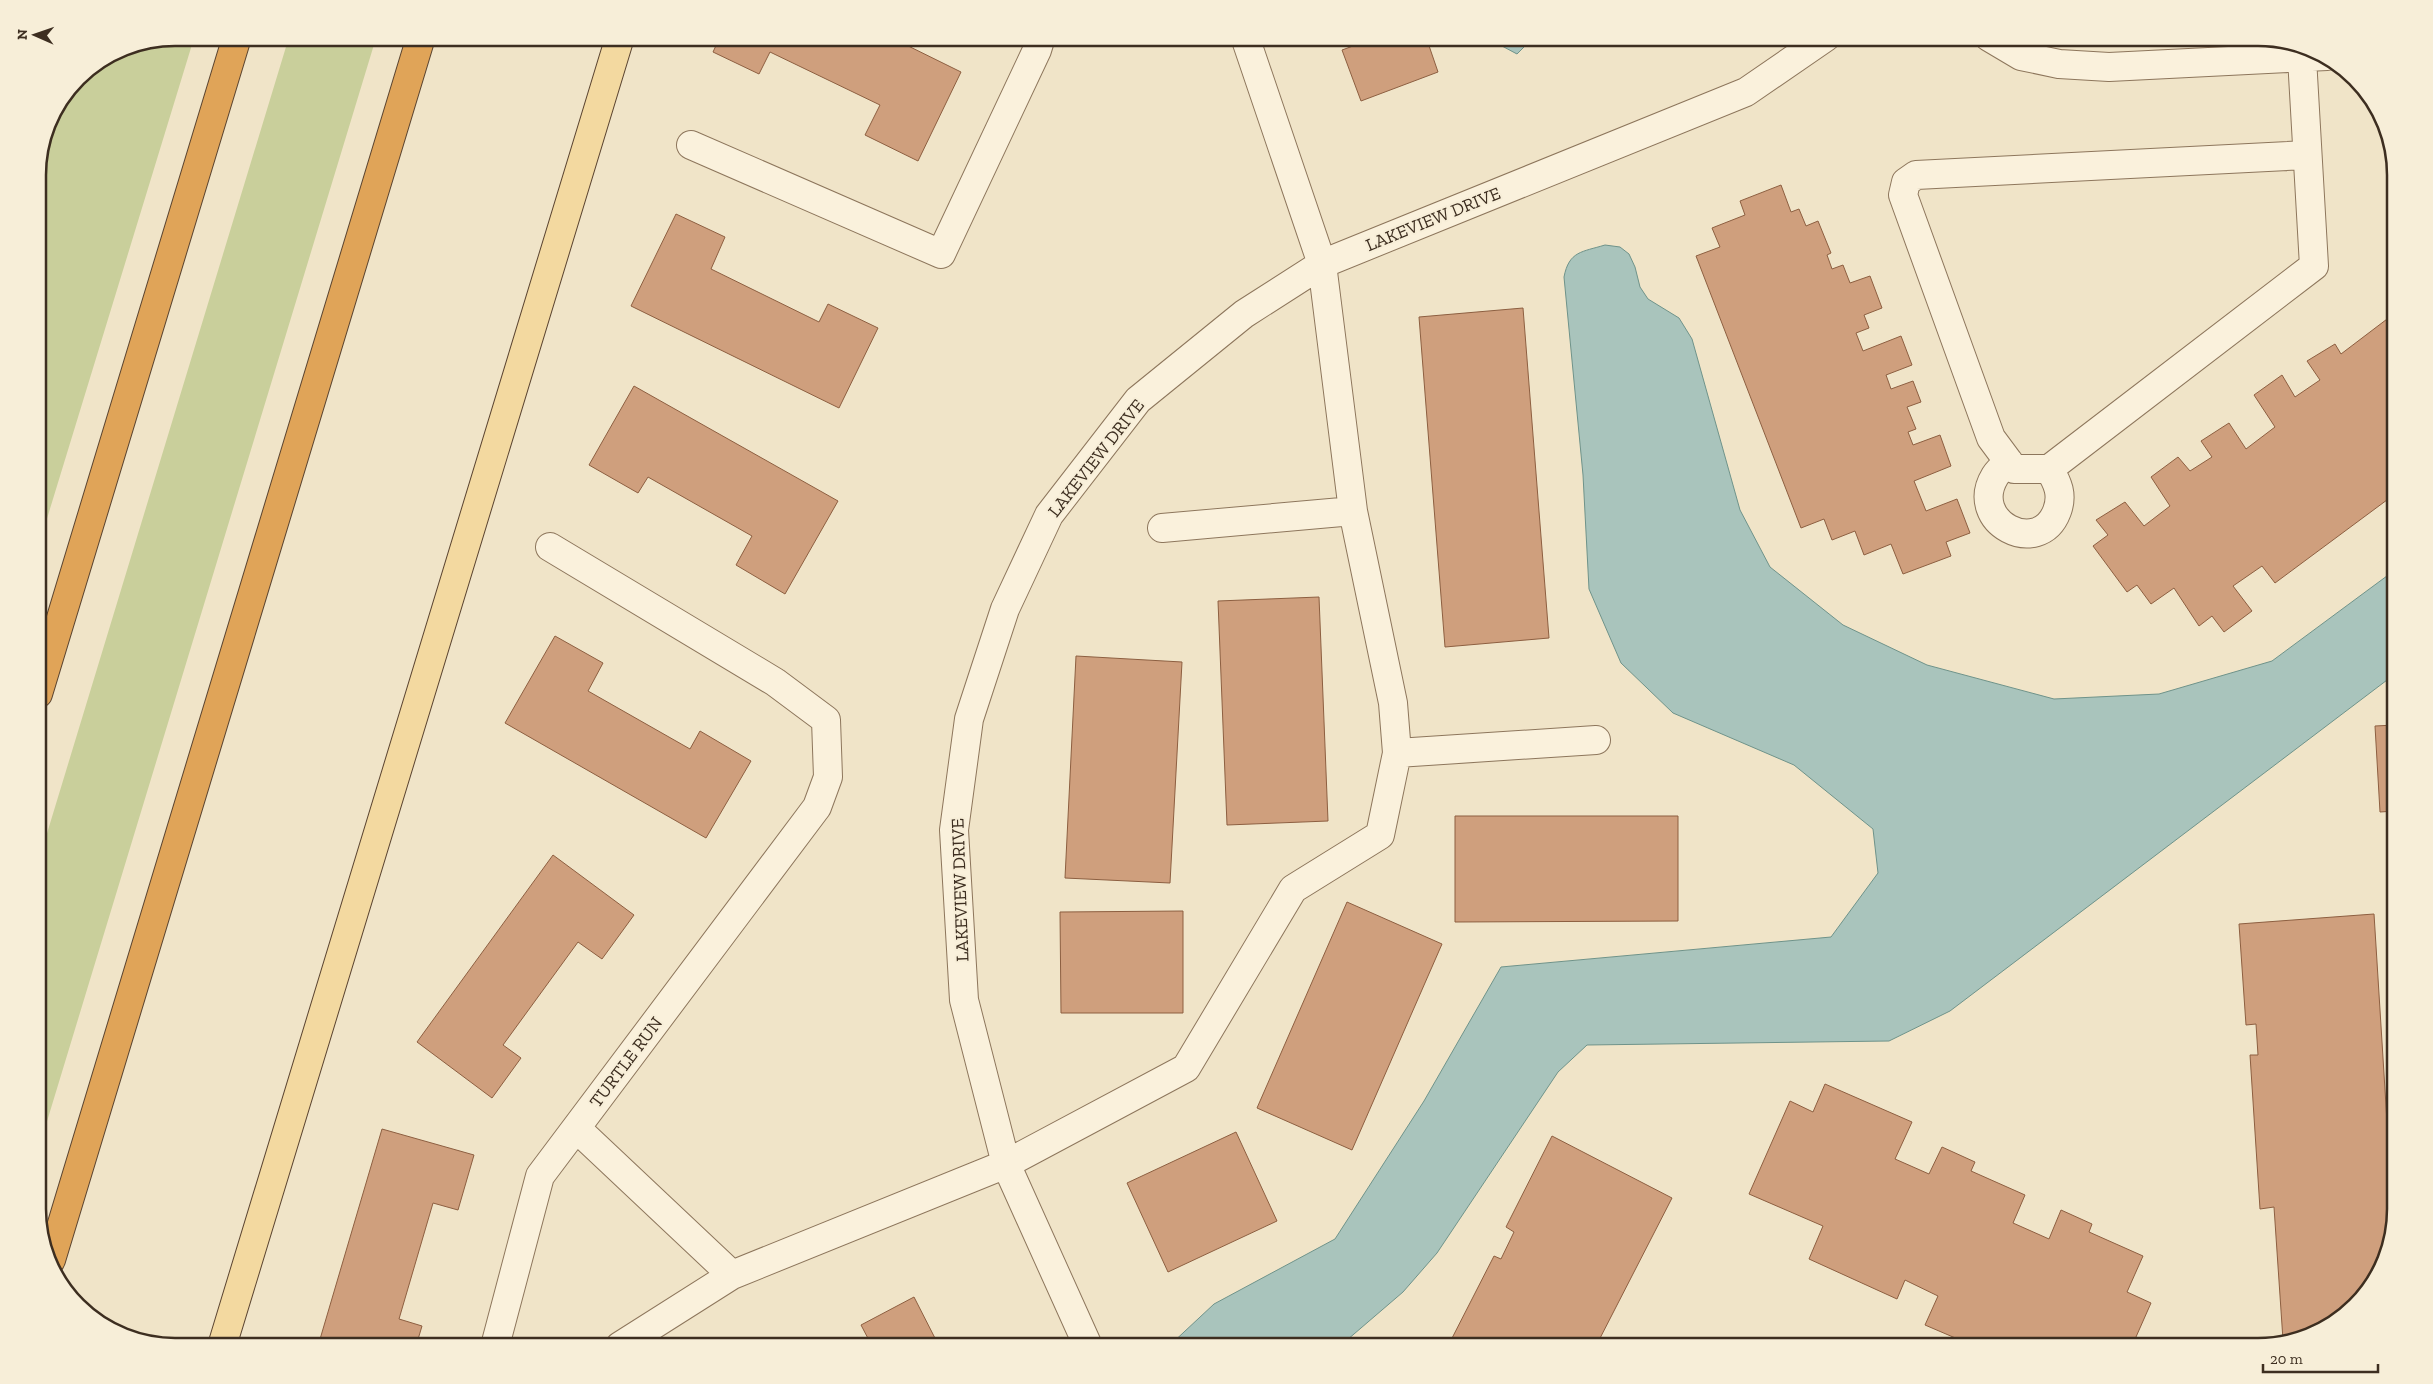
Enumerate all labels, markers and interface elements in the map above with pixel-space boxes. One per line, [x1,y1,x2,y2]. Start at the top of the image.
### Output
north arrow [10,10,60,60]
text: N [14,29,31,40]
street label: LAKEVIEW DRIVE [1362,182,1504,256]
street label: LAKEVIEW DRIVE [1043,395,1149,521]
street label: LAKEVIEW DRIVE [947,818,973,962]
street label: TURTLE RUN [585,1012,667,1112]
scale bar [2263,1342,2378,1374]
text: 20 m [2270,1350,2303,1368]

